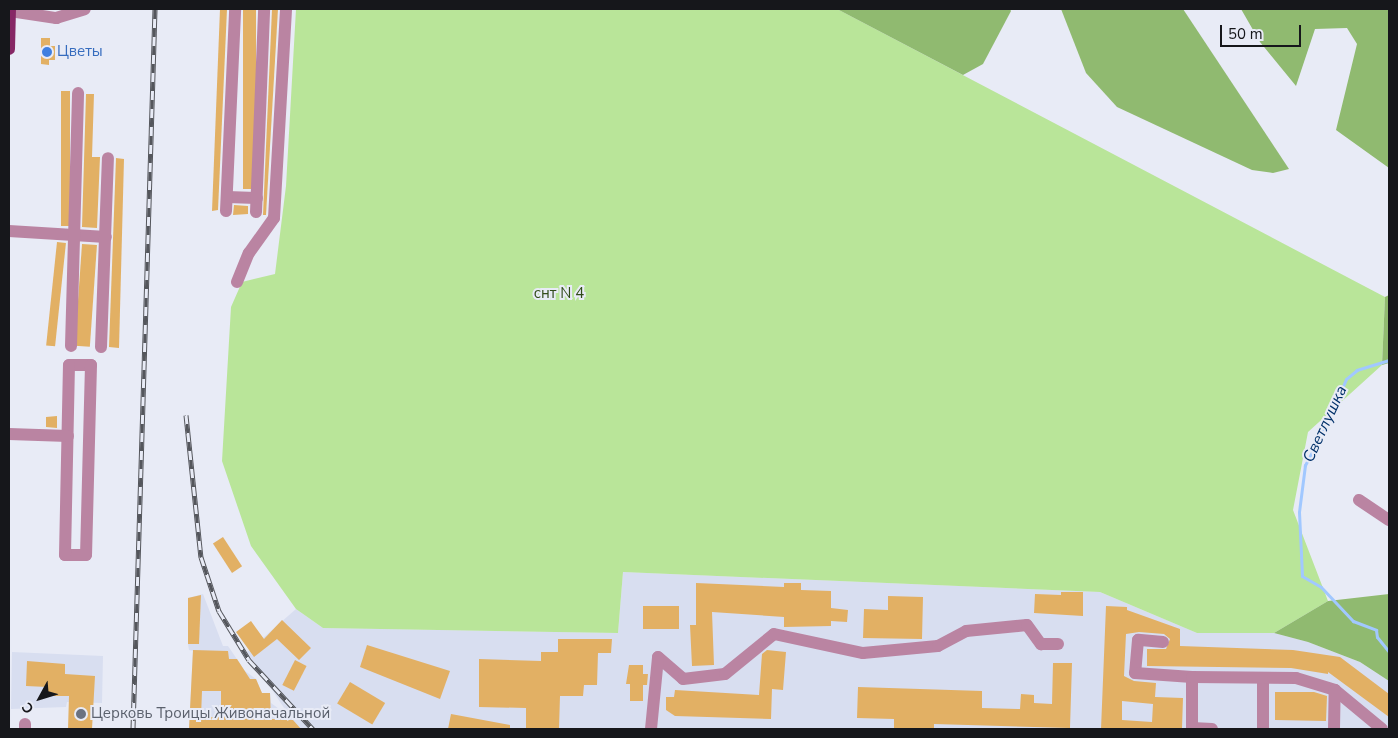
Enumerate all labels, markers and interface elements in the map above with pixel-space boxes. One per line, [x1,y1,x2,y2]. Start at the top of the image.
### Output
scale bar [1223,15,1304,47]
text: 50 m [1228,24,1263,44]
place label: Цветы [57,43,103,61]
marker: Цветы [41,46,53,58]
park label: снт N 4 [534,285,584,303]
water label: Светлушка [1299,382,1351,466]
north arrow [15,673,65,723]
text: С [18,698,38,717]
place label: Церковь Троицы Живоначальной [91,705,330,723]
marker: Церковь Троицы Живоначальной [75,708,87,720]

